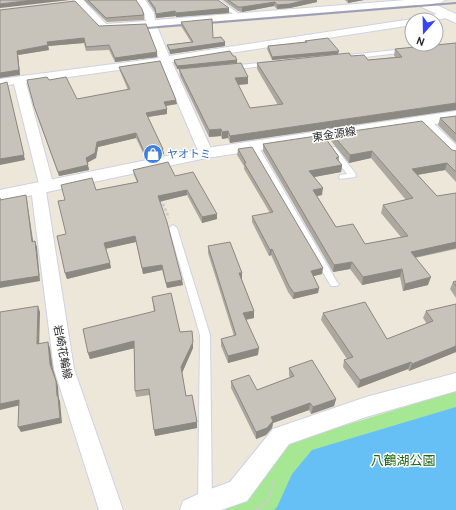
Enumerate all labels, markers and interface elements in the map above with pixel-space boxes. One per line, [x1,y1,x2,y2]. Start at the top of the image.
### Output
north arrow [404,12,444,52]
text: N [415,33,427,49]
street label: 東金源線 [311,124,357,144]
shop icon: ヤオトミ [142,143,164,165]
place label: ヤオトミ [167,147,211,161]
street label: 岩崎花輪線 [51,324,75,380]
park label: 八鶴湖公園 [370,452,436,468]

